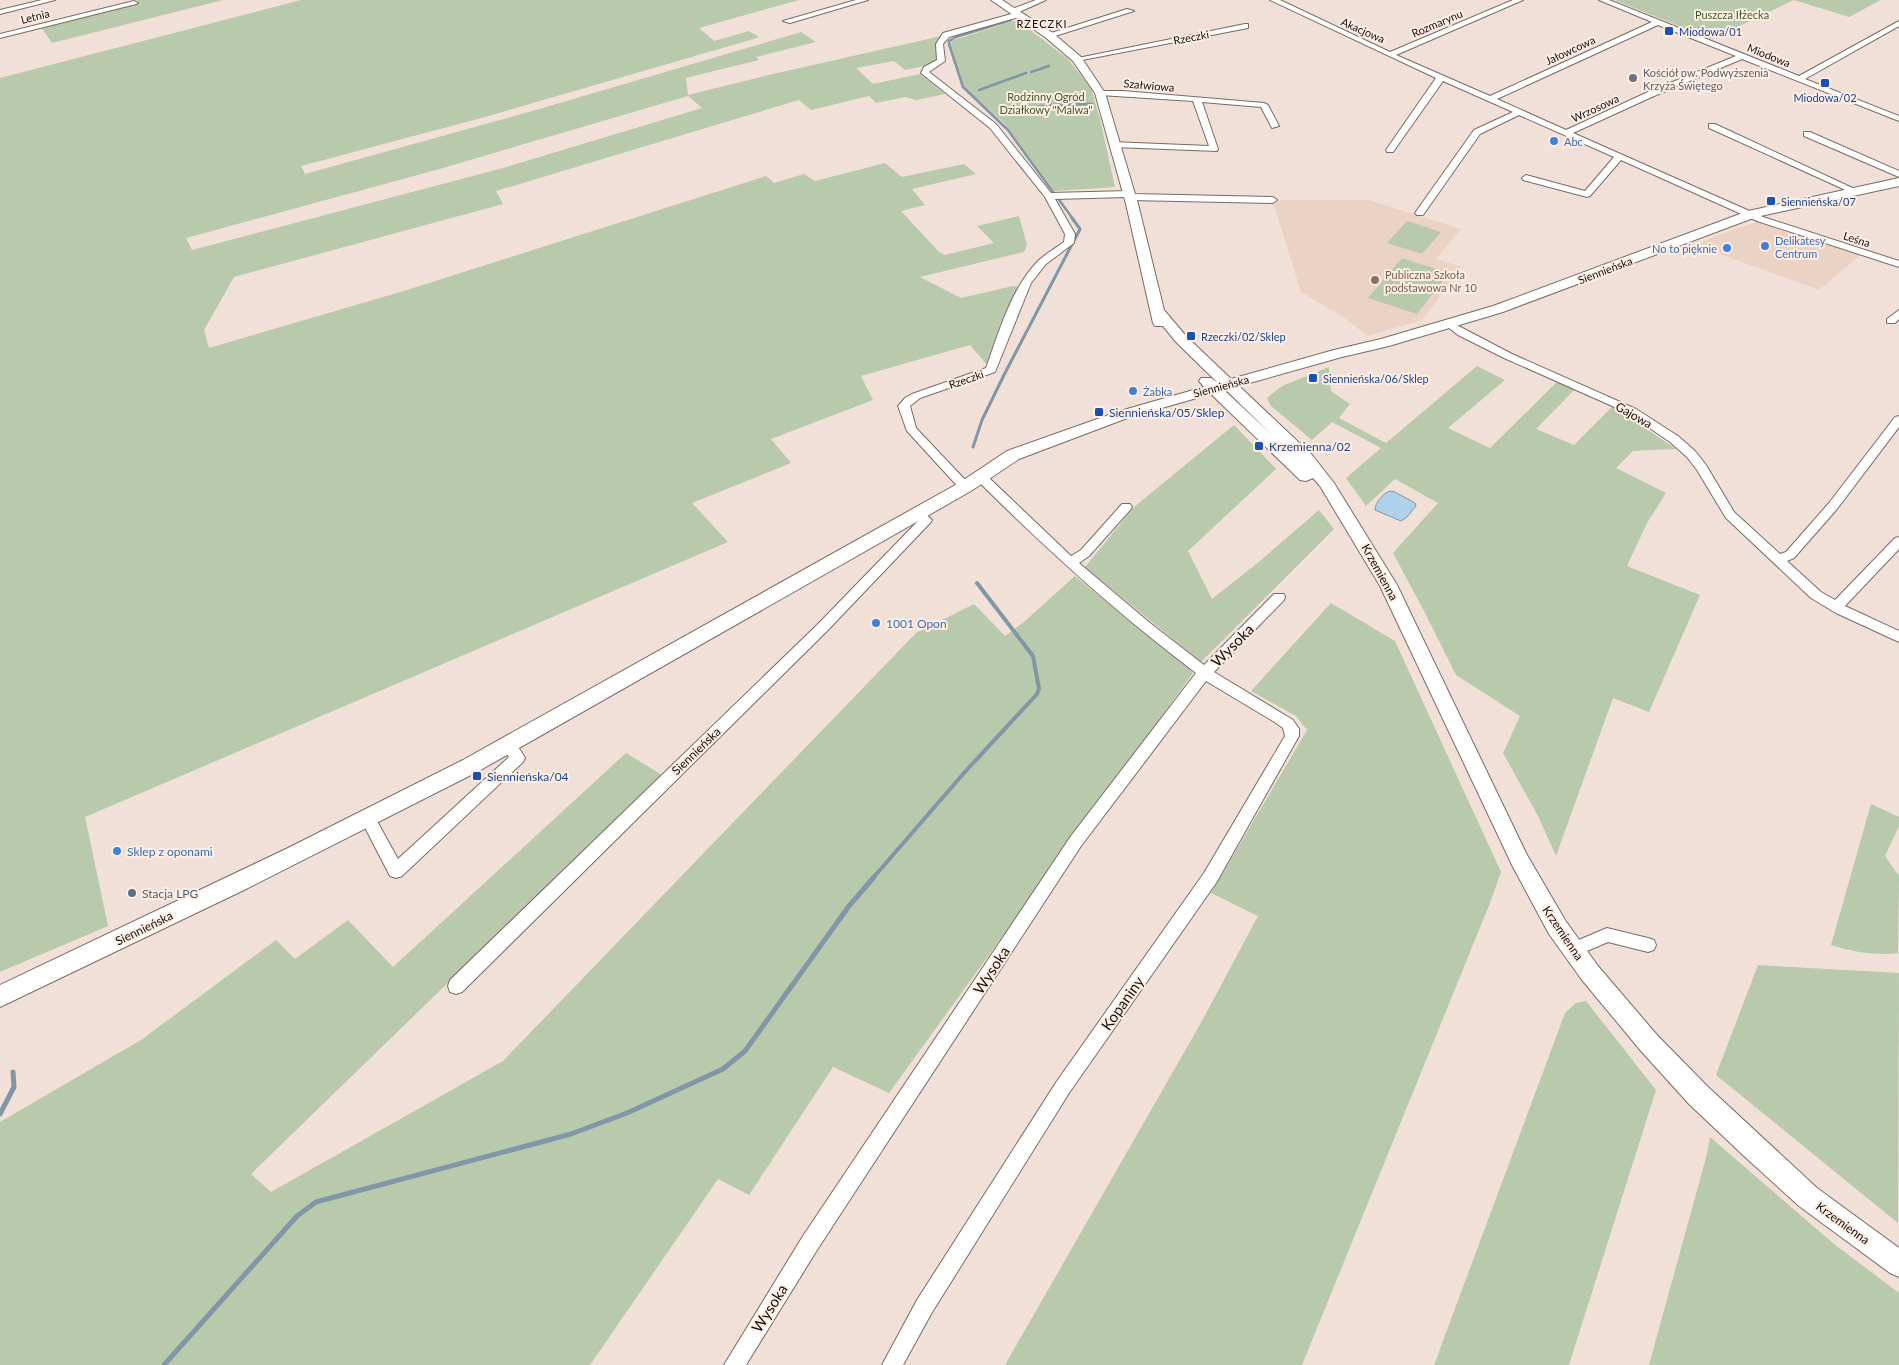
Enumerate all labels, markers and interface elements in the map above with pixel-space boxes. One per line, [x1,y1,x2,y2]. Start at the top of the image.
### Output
street label: Letnia [19,6,51,26]
street label: Rozmarynu [1410,6,1464,40]
park label: Puszcza Iłżecka [1695,8,1769,21]
street label: Akacjowa [1339,15,1387,45]
district label: RZECZKI [1016,17,1068,30]
marker: Miodowa/01 [1663,25,1675,37]
place label: Miodowa/01 [1679,25,1742,38]
street label: Rzeczki [1172,27,1210,47]
street label: Jałowcowa [1543,33,1597,67]
street label: Miodowa [1746,40,1792,70]
place label: Kościół pw. Podwyższenia Krzyża Świętego [1643,66,1768,92]
marker: Kościół pw. Podwyższenia Krzyża Świętego [1627,72,1639,84]
street label: Szałwiowa [1123,76,1175,94]
marker: Miodowa/02 [1819,77,1831,89]
park label: Rodzinny Ogród Działkowy "Malwa" [999,90,1093,116]
street label: Wrzosowa [1569,91,1621,125]
place label: Miodowa/02 [1793,91,1857,104]
marker: Abc [1548,135,1560,147]
place label: Abc [1564,135,1583,148]
marker: Siennieńska/07 [1765,195,1777,207]
place label: Siennieńska/07 [1781,195,1856,208]
street label: Leśna [1842,229,1872,249]
place label: Delikatesy Centrum [1775,234,1826,260]
marker: Delikatesy Centrum [1759,240,1771,252]
place label: No to pięknie [1652,242,1717,255]
marker: No to pięknie [1721,242,1733,254]
street label: Siennieńska [1576,254,1634,286]
place label: Publiczna Szkoła podstawowa Nr 10 [1385,268,1478,294]
marker: Publiczna Szkoła podstawowa Nr 10 [1369,274,1381,286]
marker: Rzeczki/02/Sklep [1185,330,1197,342]
place label: Rzeczki/02/Sklep [1201,330,1286,343]
street label: Rzeczki [947,367,985,391]
street label: Siennieńska [1192,372,1250,400]
marker: Siennieńska/06/Sklep [1307,372,1319,384]
place label: Siennieńska/06/Sklep [1323,372,1429,385]
marker: Żabka [1127,385,1139,397]
place label: Żabka [1143,385,1172,398]
street label: Gajowa [1613,399,1655,431]
place label: Siennieńska/05/Sklep [1109,405,1225,420]
marker: Siennieńska/05/Sklep [1093,406,1105,418]
place label: Krzemienna/02 [1269,439,1351,454]
marker: Krzemienna/02 [1253,440,1265,452]
street label: Krzemienna [1358,541,1402,603]
place label: 1001 Opon [886,616,947,631]
marker: 1001 Opon [870,617,882,629]
street label: Wysoka [1207,620,1257,670]
street label: Siennieńska [668,724,724,778]
place label: Siennieńska/04 [487,769,569,784]
marker: Siennieńska/04 [471,770,483,782]
place label: Sklep z oponami [127,844,213,859]
marker: Sklep z oponami [111,845,123,857]
place label: Stacja LPG [142,886,199,901]
marker: Stacja LPG [126,887,138,899]
street label: Krzemienna [1539,903,1587,963]
street label: Siennieńska [113,908,175,948]
street label: Wysoka [969,943,1013,997]
street label: Kopaniny [1097,972,1147,1033]
street label: Krzemienna [1813,1199,1873,1247]
street label: Wysoka [747,1281,791,1335]

